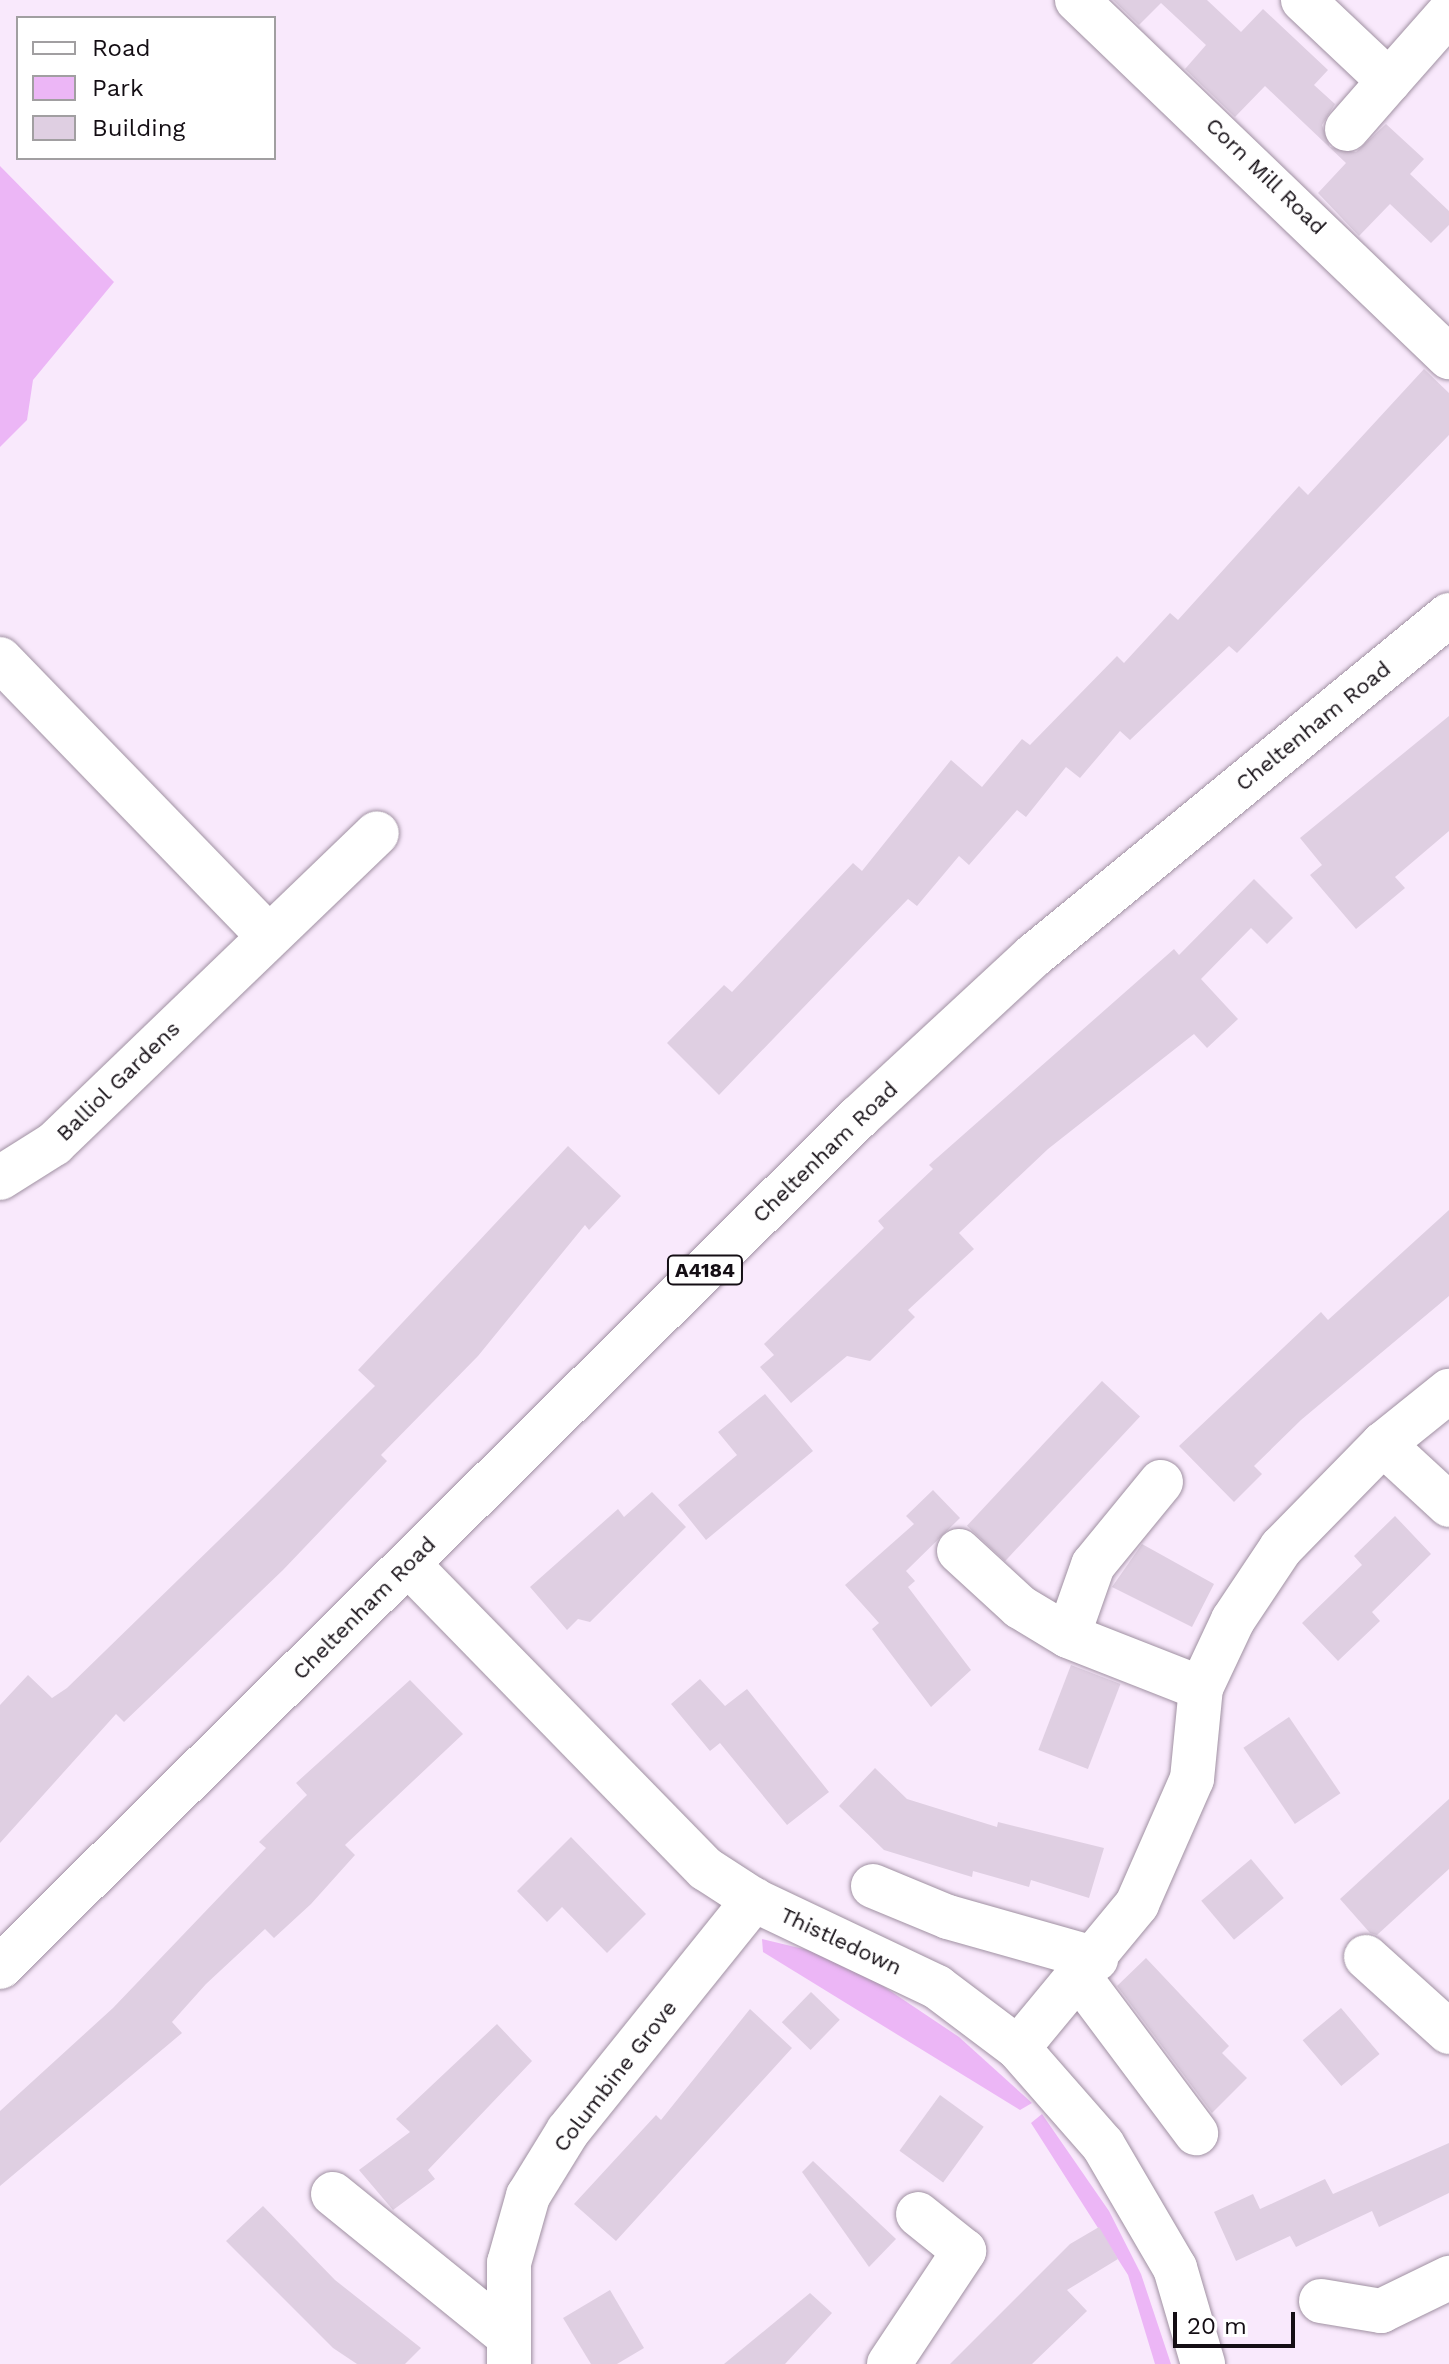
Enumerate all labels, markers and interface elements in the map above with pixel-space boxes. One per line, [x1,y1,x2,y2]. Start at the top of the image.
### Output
legend [16,16,276,160]
text: Road [92,34,151,62]
text: Park [92,74,144,102]
street label: Corn Mill Road [1200,112,1332,240]
text: Building [92,114,185,142]
street label: Cheltenham Road [1230,655,1396,797]
street label: Balliol Gardens [50,1015,186,1147]
street label: Cheltenham Road [747,1076,903,1228]
road number: A4184 [665,1254,745,1286]
street label: Cheltenham Road [287,1531,441,1685]
street label: Thistledown [776,1901,906,1981]
street label: Columbine Grove [548,1995,682,2157]
scale bar [1177,2296,1299,2346]
text: 20 m [1187,2312,1247,2340]

